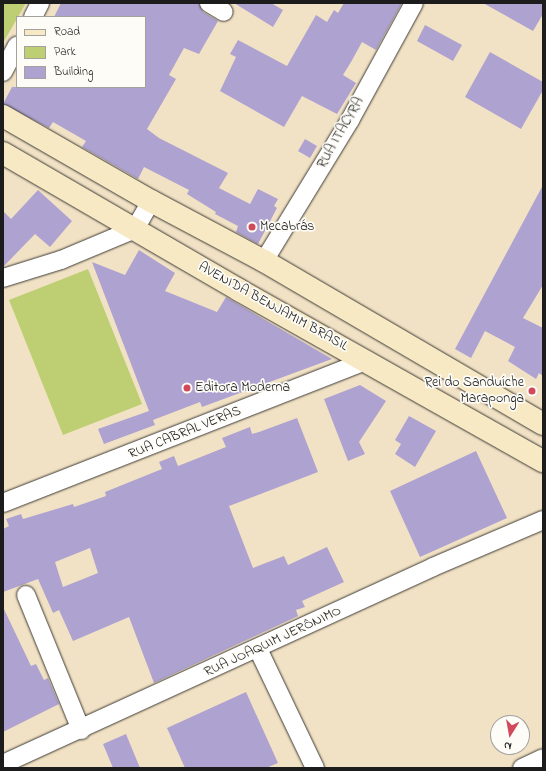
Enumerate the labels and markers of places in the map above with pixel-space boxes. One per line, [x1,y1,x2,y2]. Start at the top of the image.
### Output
place label: Mecabrás [260,219,314,235]
marker: Mecabrás [247,222,257,232]
place label: Rei do Sanduíche Maraponga [424,375,524,408]
place label: Editora Moderna [195,380,290,396]
marker: Editora Moderna [182,383,192,393]
marker: Rei do Sanduíche Maraponga [527,386,537,396]

